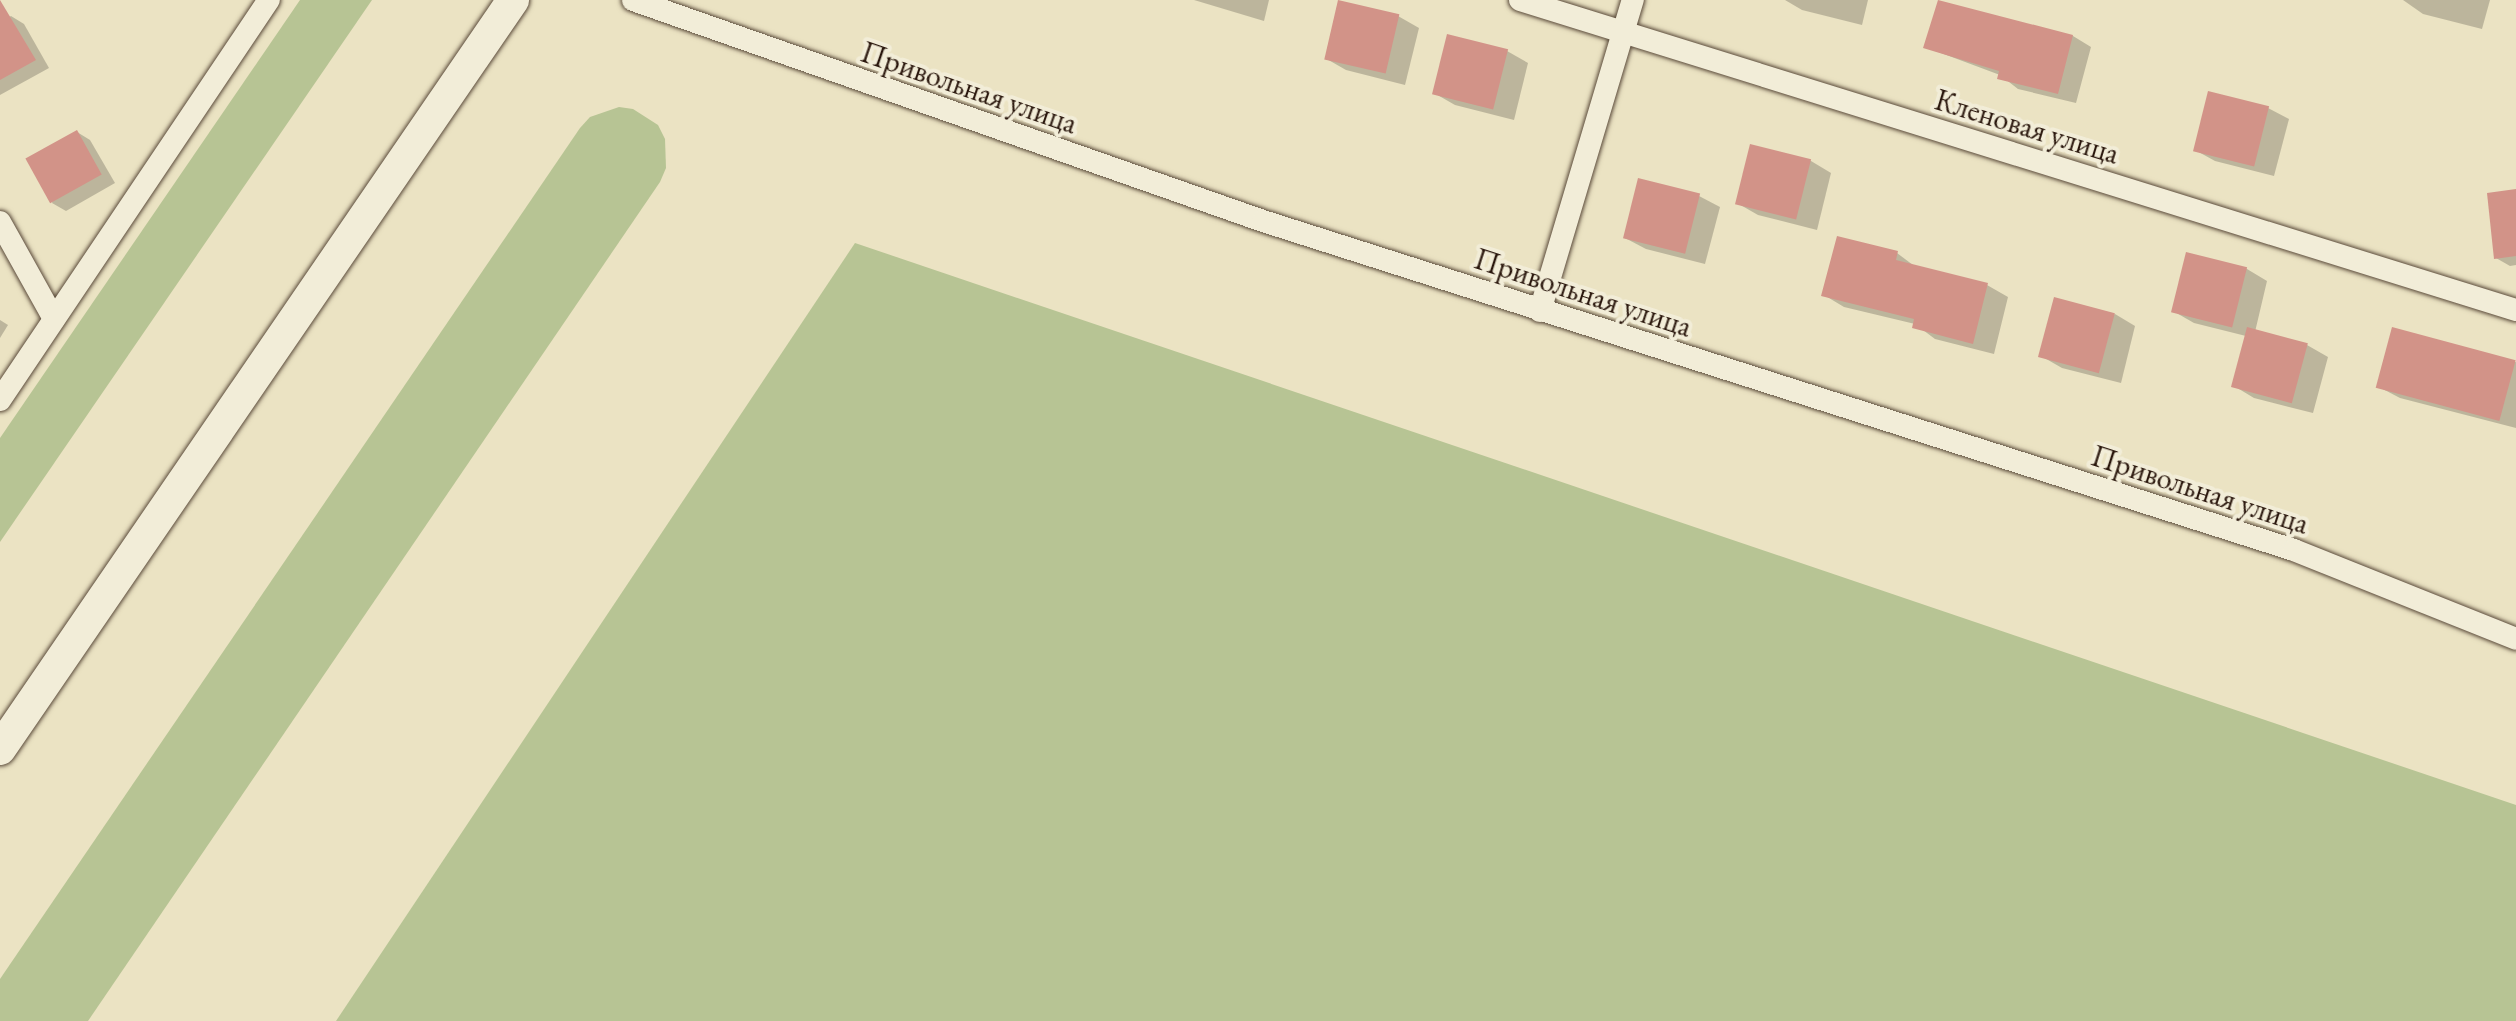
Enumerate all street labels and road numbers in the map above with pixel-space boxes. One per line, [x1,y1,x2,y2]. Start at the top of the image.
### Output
street label: Привольная улица [856,34,1082,142]
street label: Кленовая улица [1931,82,2123,172]
street label: Привольная улица [1470,241,1696,345]
street label: Привольная улица [2087,438,2313,542]

